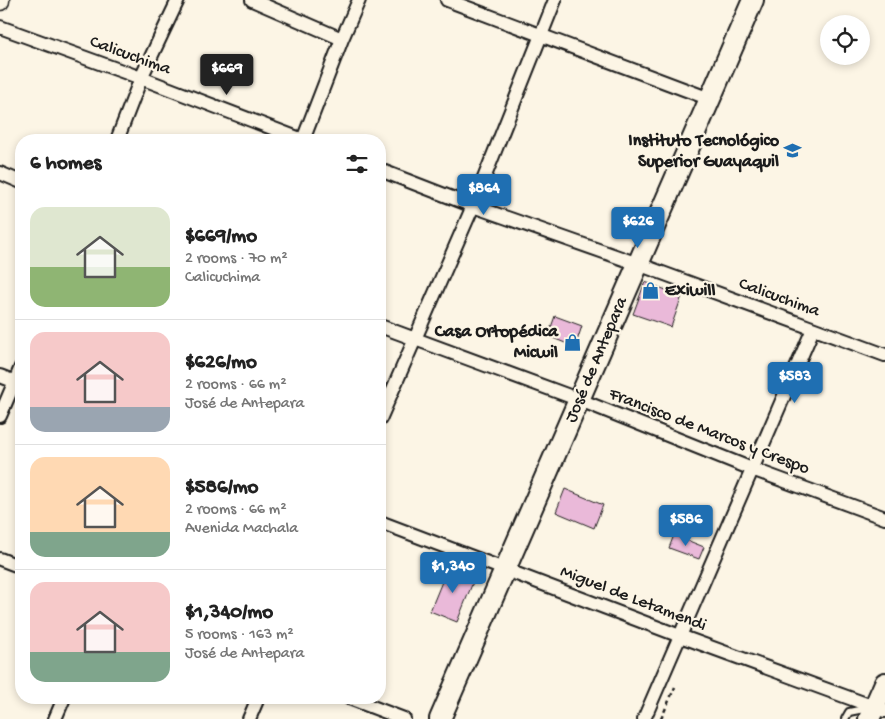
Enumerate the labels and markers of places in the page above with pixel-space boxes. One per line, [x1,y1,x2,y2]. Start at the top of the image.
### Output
pin: $669 [197,54,257,96]
place label: Instituto Tecnológico Superior Guayaquil [628,131,780,173]
school or university icon: Instituto Tecnológico Superior Guayaquil [783,141,803,161]
pin: $864 [454,174,514,216]
pin: $626 [608,206,668,249]
shop icon: Exiwill [641,281,661,301]
place label: Exiwill [665,281,715,302]
place label: Casa Ortopédica Micwil [434,322,559,364]
shop icon: Casa Ortopédica Micwil [562,332,582,352]
pin: $583 [765,362,825,404]
pin: $586 [656,504,716,547]
pin: $1,340 [412,552,494,594]

